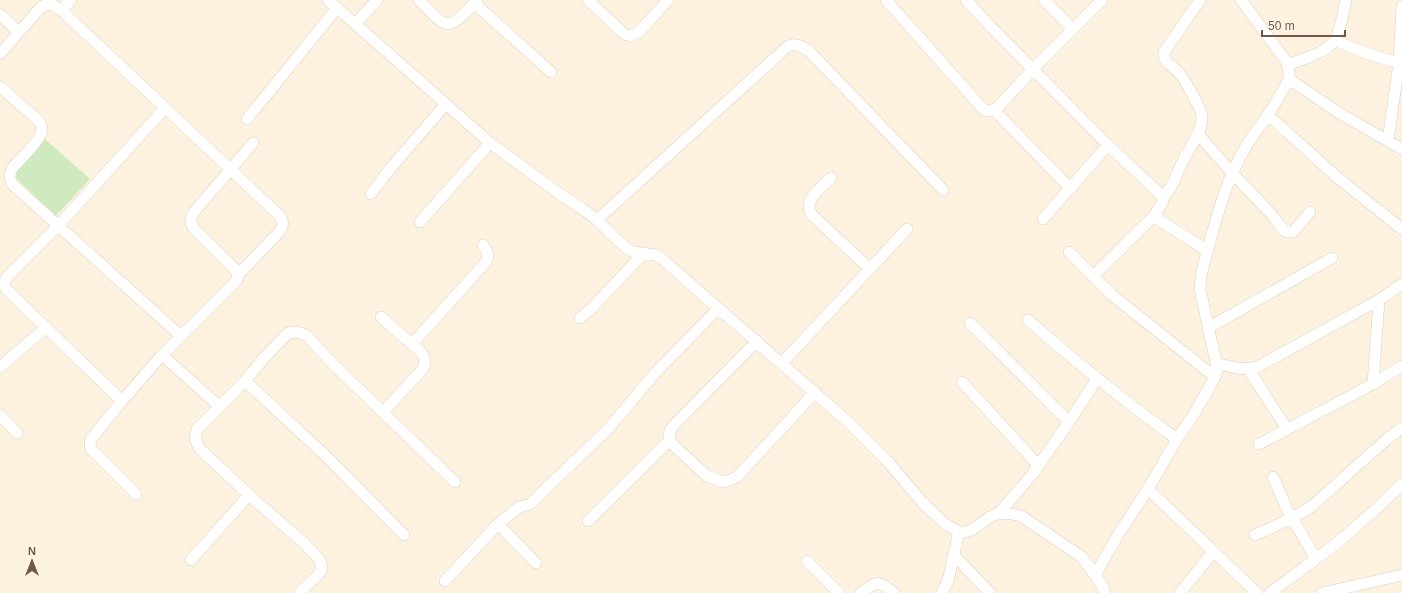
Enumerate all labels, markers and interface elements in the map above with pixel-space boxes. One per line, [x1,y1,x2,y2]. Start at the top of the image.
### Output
scale bar [1262,12,1345,38]
text: 50 m [1268,19,1295,33]
north arrow [12,541,52,581]
text: N [28,545,36,557]

